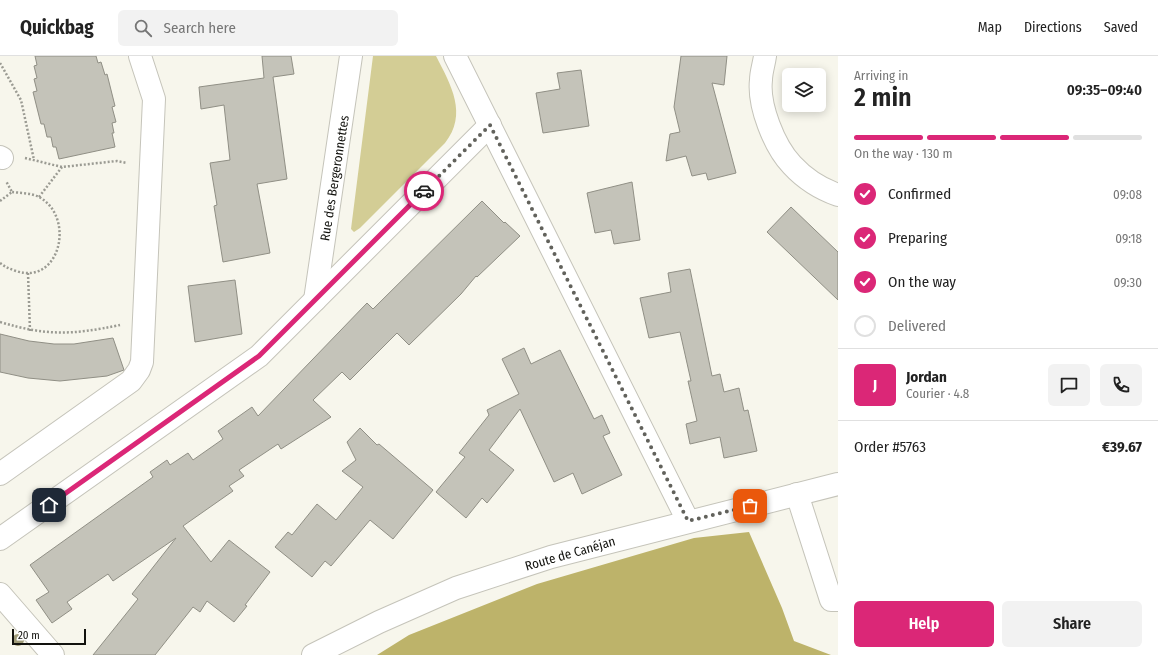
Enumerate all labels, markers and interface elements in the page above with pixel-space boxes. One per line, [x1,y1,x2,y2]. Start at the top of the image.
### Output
search box [118,10,398,46]
text: Quickbag [20,16,94,39]
icon: search [132,17,154,39]
text: Search here [164,19,236,37]
text: Map [978,19,1002,36]
text: Directions [1024,19,1082,36]
text: Saved [1104,19,1138,36]
map controls [782,68,826,112]
button: layers [782,68,826,112]
text: Arriving in [854,68,908,83]
text: 09:35–09:40 [1067,81,1142,99]
text: 2 min [854,82,912,113]
street label: Rue des Bergeronnettes [317,114,352,242]
text: On the way · 130 m [854,146,953,161]
courier [404,171,444,211]
icon: car [413,180,435,202]
icon: check [854,183,876,205]
text: Confirmed [888,185,951,203]
text: 09:08 [1113,187,1142,202]
icon: check [854,227,876,249]
text: Preparing [888,229,947,247]
text: 09:18 [1115,231,1142,246]
icon: check [854,271,876,293]
text: On the way [888,273,956,291]
text: 09:30 [1114,275,1142,290]
text: Delivered [888,317,946,335]
button: chat [1048,364,1090,406]
button: phone [1100,364,1142,406]
text: Jordan [906,368,947,386]
text: J [873,376,877,394]
text: Courier · 4.8 [906,386,969,401]
text: Order #5763 [854,438,926,456]
text: €39.67 [1102,438,1142,456]
pin [32,488,66,522]
pin [733,489,767,523]
icon: home [38,494,60,516]
icon: bag [739,495,761,517]
street label: Route de Canéjan [523,533,617,574]
button: Help [854,601,994,647]
button: Share [1002,601,1142,647]
scale bar [12,627,86,646]
text: 20 m [18,629,40,642]

